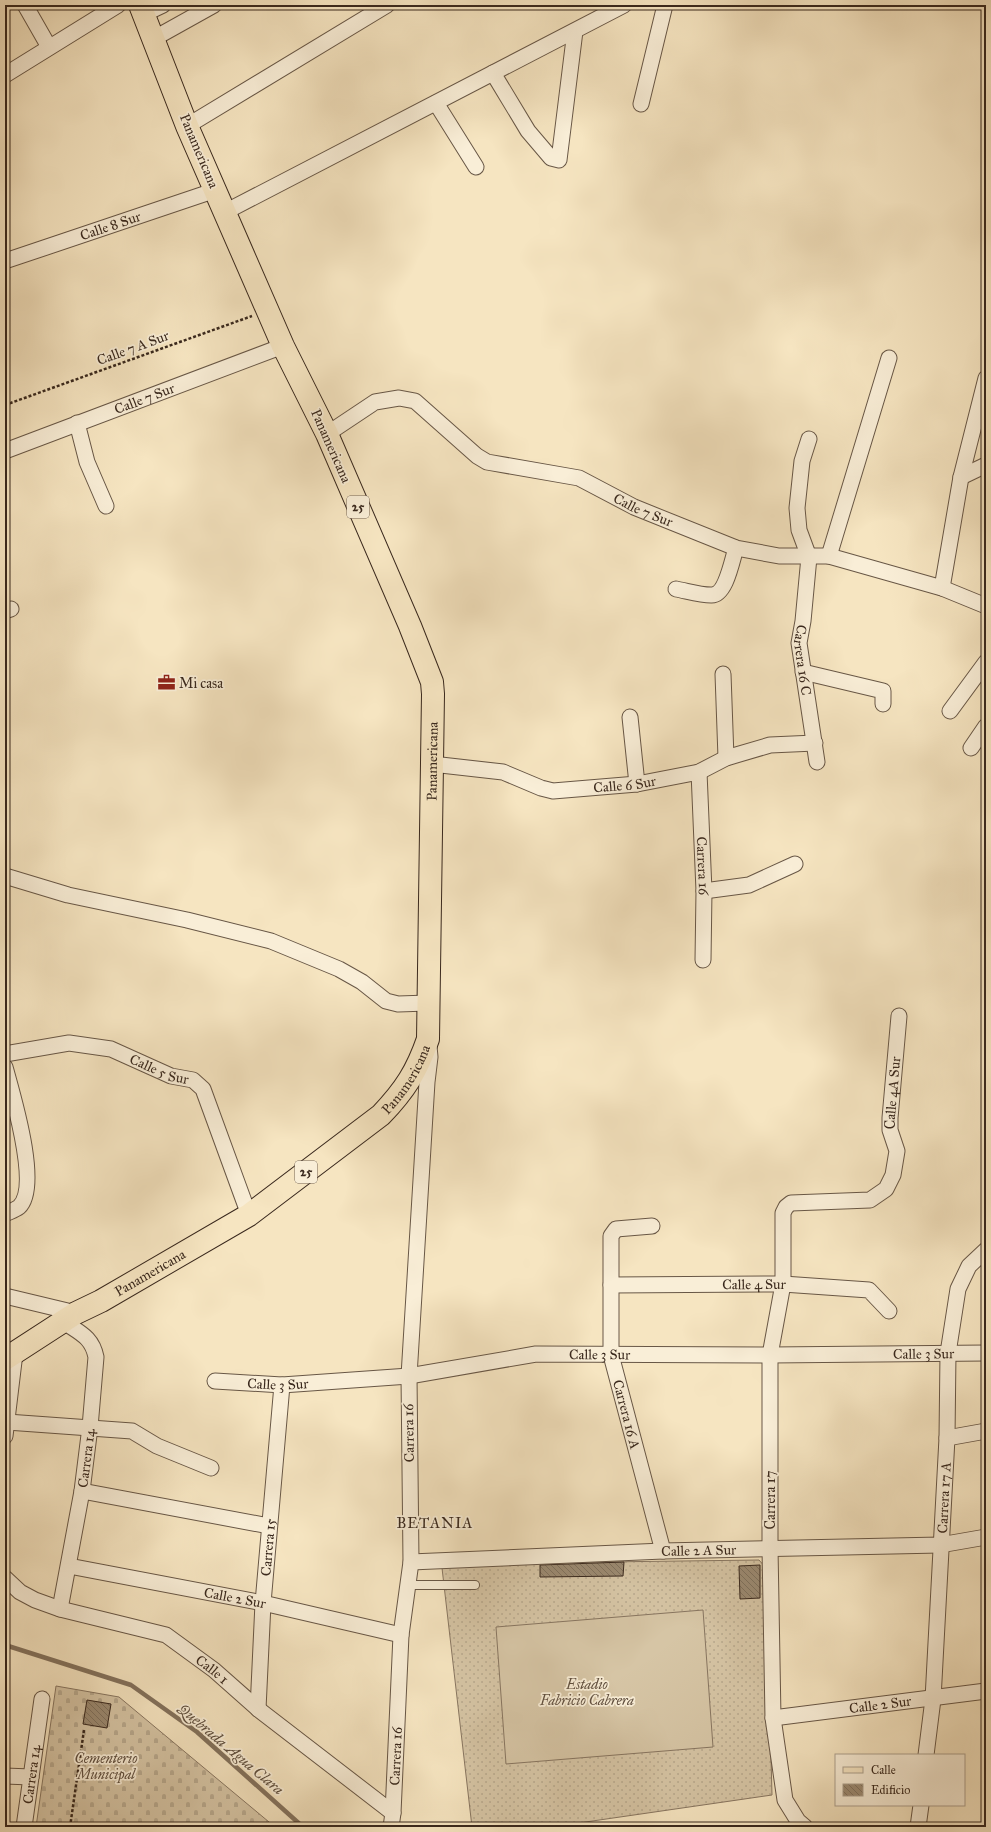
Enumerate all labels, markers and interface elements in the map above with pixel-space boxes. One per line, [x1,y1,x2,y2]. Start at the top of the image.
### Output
street label: Panamericana [176,111,222,191]
street label: Calle 8 Sur [78,207,144,244]
street label: Calle 7 A Sur [95,327,172,369]
street label: Calle 7 Sur [112,379,178,417]
street label: Panamericana [307,406,355,486]
street label: Calle 7 Sur [611,489,676,531]
road number: 25 [347,496,369,518]
street label: Carrera 16 C [790,623,815,696]
office icon: Mi casa [156,673,176,693]
place label: Mi casa [179,675,223,692]
street label: Panamericana [423,722,441,801]
street label: Calle 6 Sur [593,772,658,796]
street label: Carrera 16 [693,836,713,896]
street label: Panamericana [378,1042,434,1118]
street label: Calle 5 Sur [127,1050,191,1088]
street label: Calle 4A Sur [881,1055,904,1129]
road number: 25 [295,1161,317,1183]
street label: Panamericana [112,1245,189,1300]
street label: Calle 4 Sur [722,1275,787,1293]
street label: Calle 3 Sur [893,1345,955,1362]
street label: Calle 3 Sur [569,1346,631,1363]
street label: Calle 3 Sur [247,1374,310,1394]
street label: Carrera 16 A [609,1378,644,1451]
street label: Carrera 16 [400,1403,418,1462]
street label: Carrera 14 [74,1427,98,1489]
street label: Carrera 17 A [933,1461,954,1534]
street label: Carrera 17 [762,1471,779,1529]
district label: BETANIA [397,1514,473,1532]
street label: Carrera 15 [257,1517,279,1577]
street label: Calle 2 A Sur [661,1541,737,1560]
street label: Calle 2 Sur [203,1583,268,1612]
street label: Calle 1 [193,1651,233,1688]
park label: Estadio Fabricio Cabrera [539,1676,634,1709]
street label: Calle 2 Sur [848,1692,913,1717]
water label: Quebrada Agua Clara [174,1699,287,1798]
street label: Carrera 16 [386,1726,405,1786]
street label: Carrera 14 [19,1743,44,1805]
park label: Cementerio Municipal [75,1750,137,1784]
legend [835,1754,965,1806]
text: Calle [871,1763,896,1777]
text: Edificio [871,1783,910,1797]

